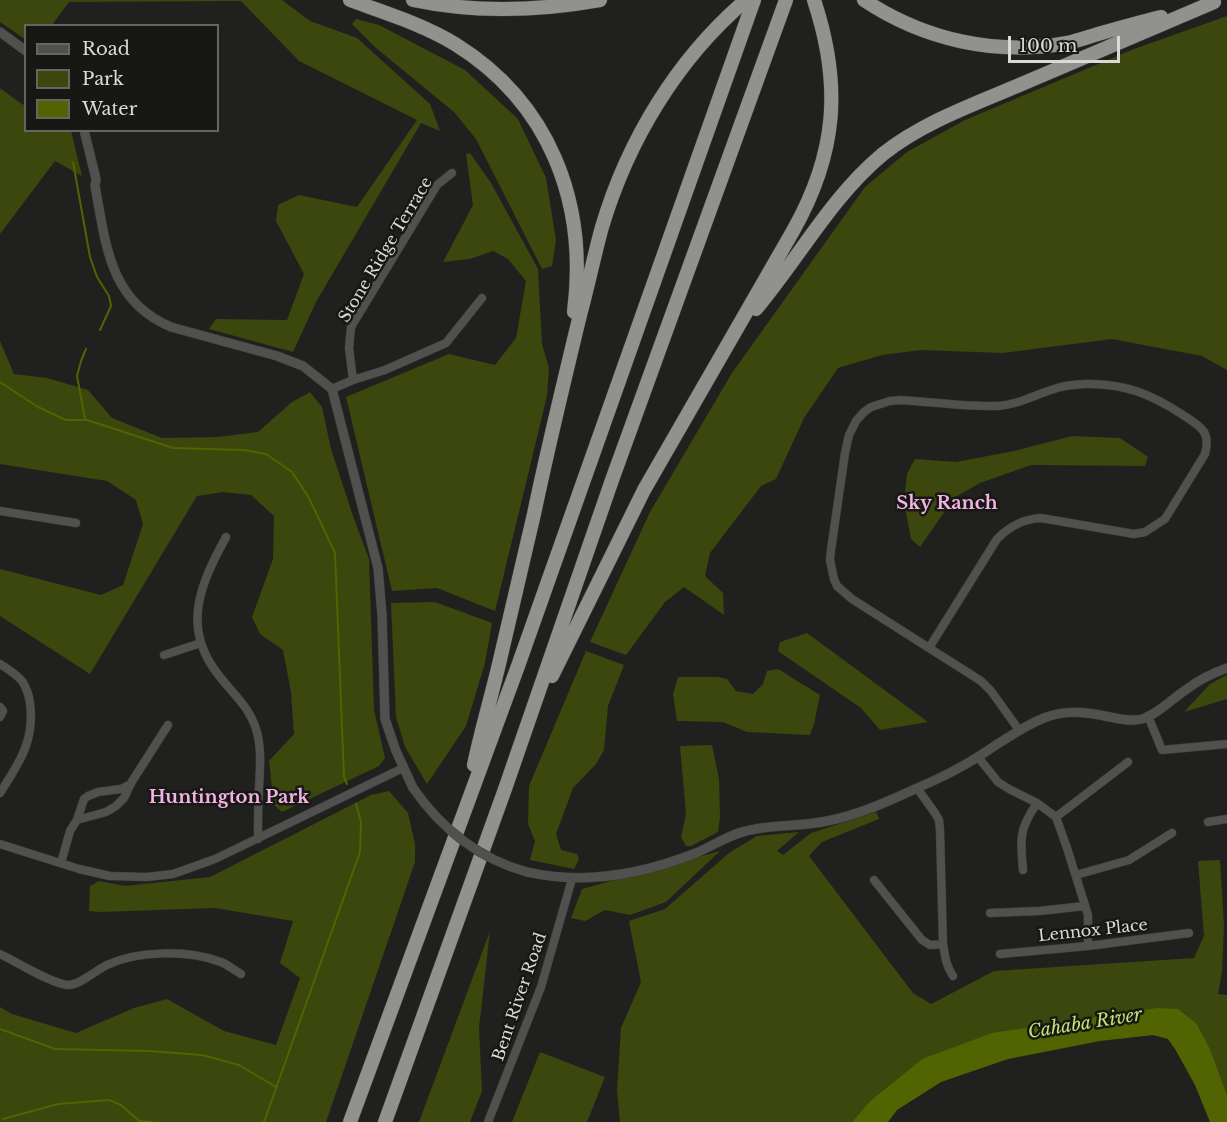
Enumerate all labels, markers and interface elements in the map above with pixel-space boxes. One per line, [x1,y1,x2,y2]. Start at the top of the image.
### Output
legend [24,24,219,132]
scale bar [1011,24,1124,62]
text: 100 m [1019,35,1077,57]
text: Road [82,38,130,60]
text: Park [82,68,124,90]
text: Water [82,98,137,120]
street label: Stone Ridge Terrace [335,174,437,326]
district label: Sky Ranch [896,493,998,515]
district label: Huntington Park [149,787,309,809]
street label: Lennox Place [1037,916,1149,946]
street label: Bent River Road [489,930,551,1064]
water label: Cahaba River [1026,1004,1144,1044]

